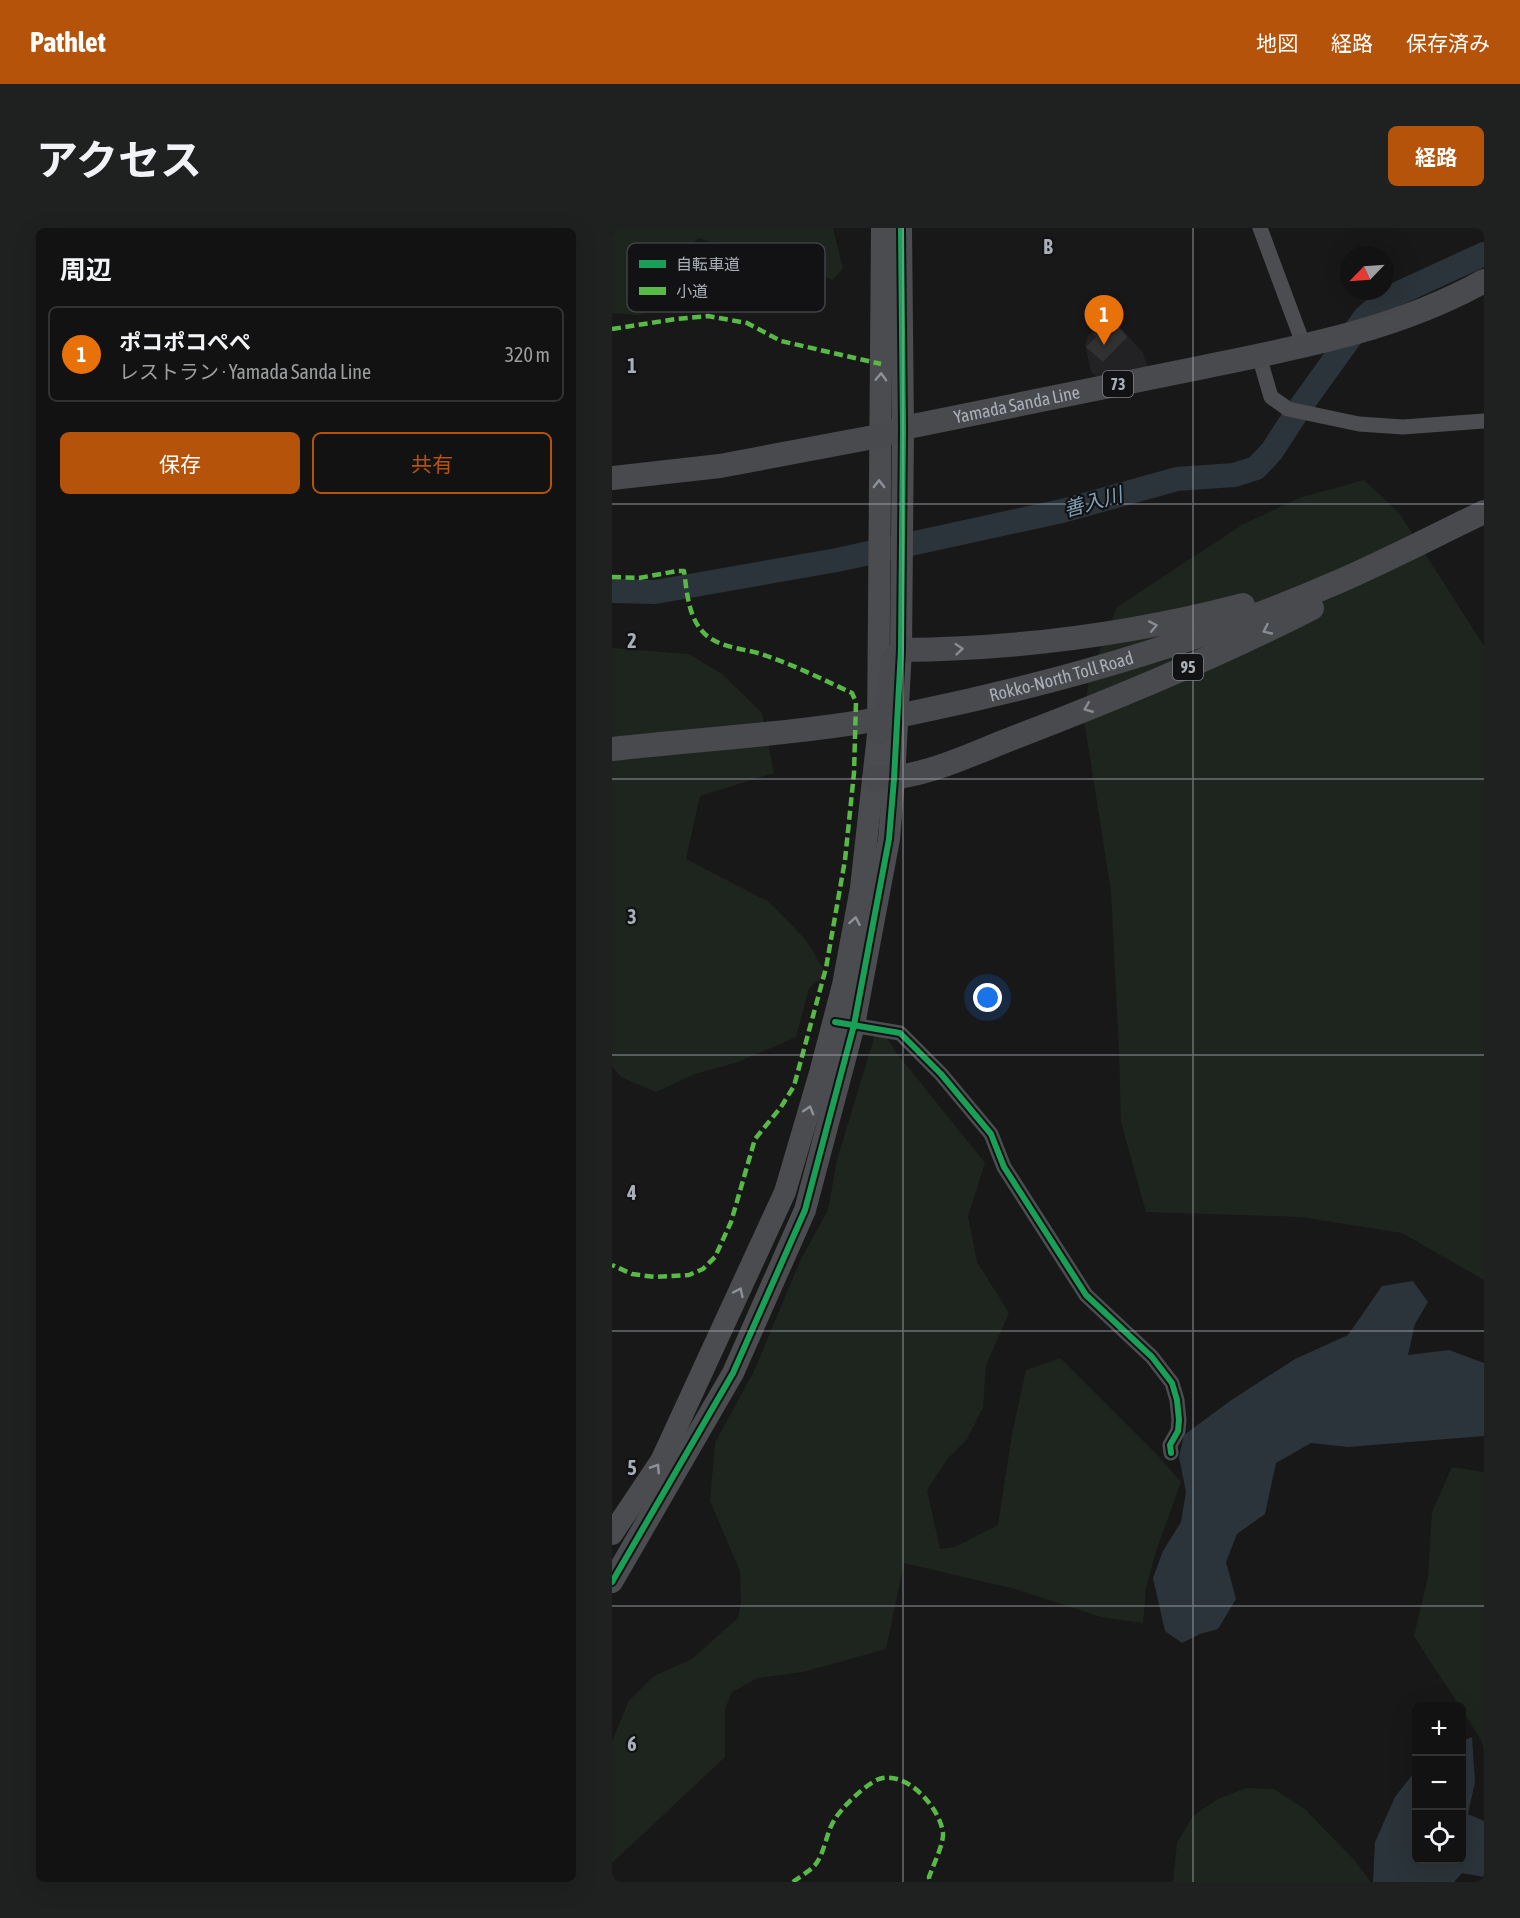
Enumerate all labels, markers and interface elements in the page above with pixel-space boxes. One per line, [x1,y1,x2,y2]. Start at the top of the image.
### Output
text: Pathlet [30,26,106,58]
text: 地図 [1256,31,1298,55]
text: 経路 [1331,31,1373,55]
text: 保存済み [1406,31,1490,55]
button: 経路 [1388,126,1484,186]
text: アクセス [36,136,202,184]
text: B [1043,235,1053,258]
legend [627,243,825,312]
north arrow [1340,246,1394,300]
text: 周辺 [60,255,112,285]
text: 自転車道 [676,255,740,273]
text: 小道 [676,282,708,300]
pin: 1 [1084,296,1124,345]
text: ポコポコぺぺ [119,329,251,355]
text: 1 [77,343,86,366]
text: 320 m [505,343,550,366]
text: 1 [627,354,637,377]
text: レストラン · Yamada Sanda Line [119,360,371,383]
road number: 73 [1103,371,1133,397]
one-way arrow [874,373,887,382]
street label: Yamada Sanda Line [952,381,1082,428]
button: 保存 [60,432,300,494]
button: 共有 [312,432,552,494]
one-way arrow [873,480,885,489]
water label: 善入川 [1061,482,1127,521]
one-way arrow [1147,620,1157,633]
one-way arrow [1262,623,1273,635]
text: 2 [627,629,637,652]
one-way arrow [955,643,964,656]
street label: Rokko-North Toll Road [987,647,1136,706]
road number: 95 [1173,654,1203,680]
one-way arrow [1083,701,1094,713]
text: 3 [627,905,637,928]
one-way arrow [848,916,861,926]
your location [973,983,1002,1012]
one-way arrow [802,1105,814,1116]
text: 4 [626,1181,637,1204]
one-way arrow [732,1287,744,1298]
text: 5 [627,1456,637,1479]
one-way arrow [649,1464,661,1474]
map controls [1412,1702,1466,1864]
button: + [1412,1702,1466,1756]
text: 6 [627,1732,637,1755]
button: − [1412,1756,1466,1810]
button: locate [1412,1810,1466,1864]

